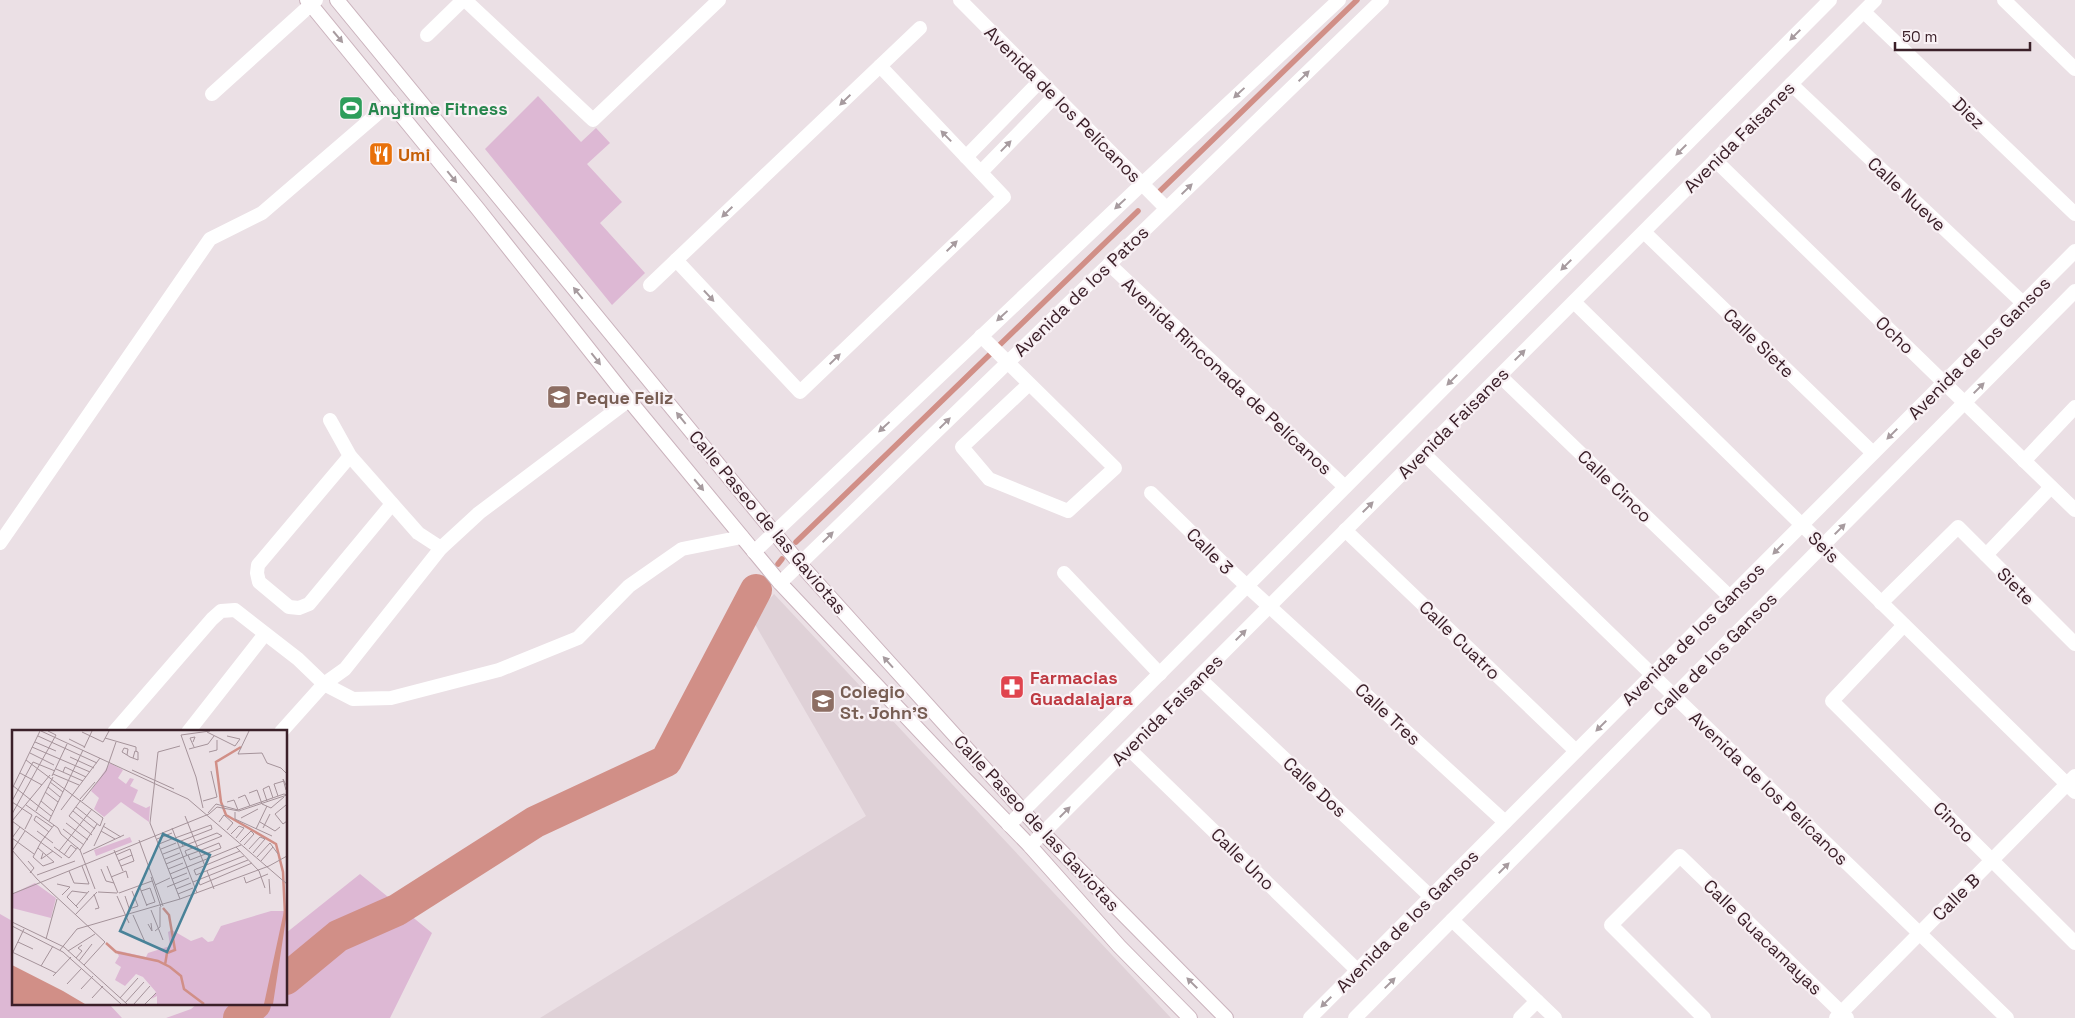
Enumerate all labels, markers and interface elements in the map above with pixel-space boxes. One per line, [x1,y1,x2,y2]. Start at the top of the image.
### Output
scale bar [1895,20,2030,52]
street label: Avenida de los Pelícanos [980,21,1146,187]
text: 50 m [1902,27,1937,46]
one-way arrow [1789,28,1801,40]
one-way arrow [332,31,343,44]
one-way arrow [1297,70,1309,82]
street label: Avenida Faisanes [1678,76,1800,198]
one-way arrow [1233,87,1245,99]
street label: Diez [1948,92,1990,134]
one-way arrow [839,94,851,106]
sports icon: Anytime Fitness [338,95,364,121]
place label: Anytime Fitness [368,97,508,120]
one-way arrow [940,130,952,142]
one-way arrow [1000,140,1012,152]
restaurant icon: Umi [368,141,394,167]
place label: Umi [398,143,430,166]
one-way arrow [1675,144,1687,156]
street label: Calle Nueve [1863,152,1951,236]
one-way arrow [446,170,457,183]
one-way arrow [1181,183,1193,195]
one-way arrow [1115,198,1127,210]
one-way arrow [721,206,733,218]
street label: Avenida de los Patos [1009,221,1153,361]
one-way arrow [946,240,958,252]
one-way arrow [1560,259,1572,271]
street label: Avenida Rinconada de Pelícanos [1117,272,1337,480]
street label: Avenida de los Gansos [1903,272,2055,424]
one-way arrow [572,287,583,300]
one-way arrow [704,289,715,302]
street label: Calle Siete [1719,303,1799,383]
one-way arrow [996,310,1008,322]
street label: Ocho [1871,311,1919,359]
one-way arrow [1514,350,1526,362]
one-way arrow [591,352,602,365]
one-way arrow [829,353,841,365]
street label: Avenida Faisanes [1392,362,1514,484]
one-way arrow [1446,374,1458,386]
one-way arrow [1973,382,1985,394]
school or university icon: Peque Feliz [546,384,572,410]
place label: Peque Feliz [576,386,673,409]
one-way arrow [675,412,686,425]
one-way arrow [938,418,950,430]
one-way arrow [878,421,890,433]
street label: Calle Paseo de las Gaviotas [684,425,852,619]
one-way arrow [1886,428,1898,440]
street label: Calle Cinco [1573,445,1657,527]
one-way arrow [693,479,704,491]
one-way arrow [1362,501,1374,513]
street label: Calle 3 [1182,523,1238,579]
one-way arrow [1834,523,1846,535]
street label: Seis [1803,526,1845,568]
one-way arrow [822,531,834,543]
one-way arrow [1772,543,1784,555]
street label: Avenida de los Gansos [1617,558,1769,710]
street label: Siete [1992,562,2040,610]
street label: Calle de los Gansos [1648,587,1782,721]
street label: Calle Cuatro [1415,596,1505,684]
one-way arrow [1235,629,1247,641]
street label: Avenida Faisanes [1106,649,1228,771]
one-way arrow [882,656,894,668]
place label: Farmacias Guadalajara [1030,666,1133,710]
pharmacy icon: Farmacias Guadalajara [999,674,1025,700]
street label: Calle Tres [1350,678,1426,750]
place label: Colegio St. John'S [840,680,928,724]
school or university icon: Colegio St. John'S [810,688,836,714]
street label: Avenida de los Pelícanos [1685,706,1853,870]
one-way arrow [1595,720,1607,732]
inset map [12,730,288,1006]
street label: Calle Paseo de las Gaviotas [949,730,1125,916]
street label: Calle Dos [1278,752,1352,822]
street label: Cinco [1929,797,1979,847]
one-way arrow [1059,806,1071,818]
street label: Calle Uno [1206,823,1280,895]
street label: Avenida de los Gansos [1331,845,1483,997]
one-way arrow [1498,862,1510,874]
street label: Calle B [1927,868,1985,926]
street label: Calle Guacamayas [1699,874,1827,1000]
one-way arrow [1186,978,1198,990]
one-way arrow [1383,978,1395,990]
one-way arrow [1320,996,1332,1008]

